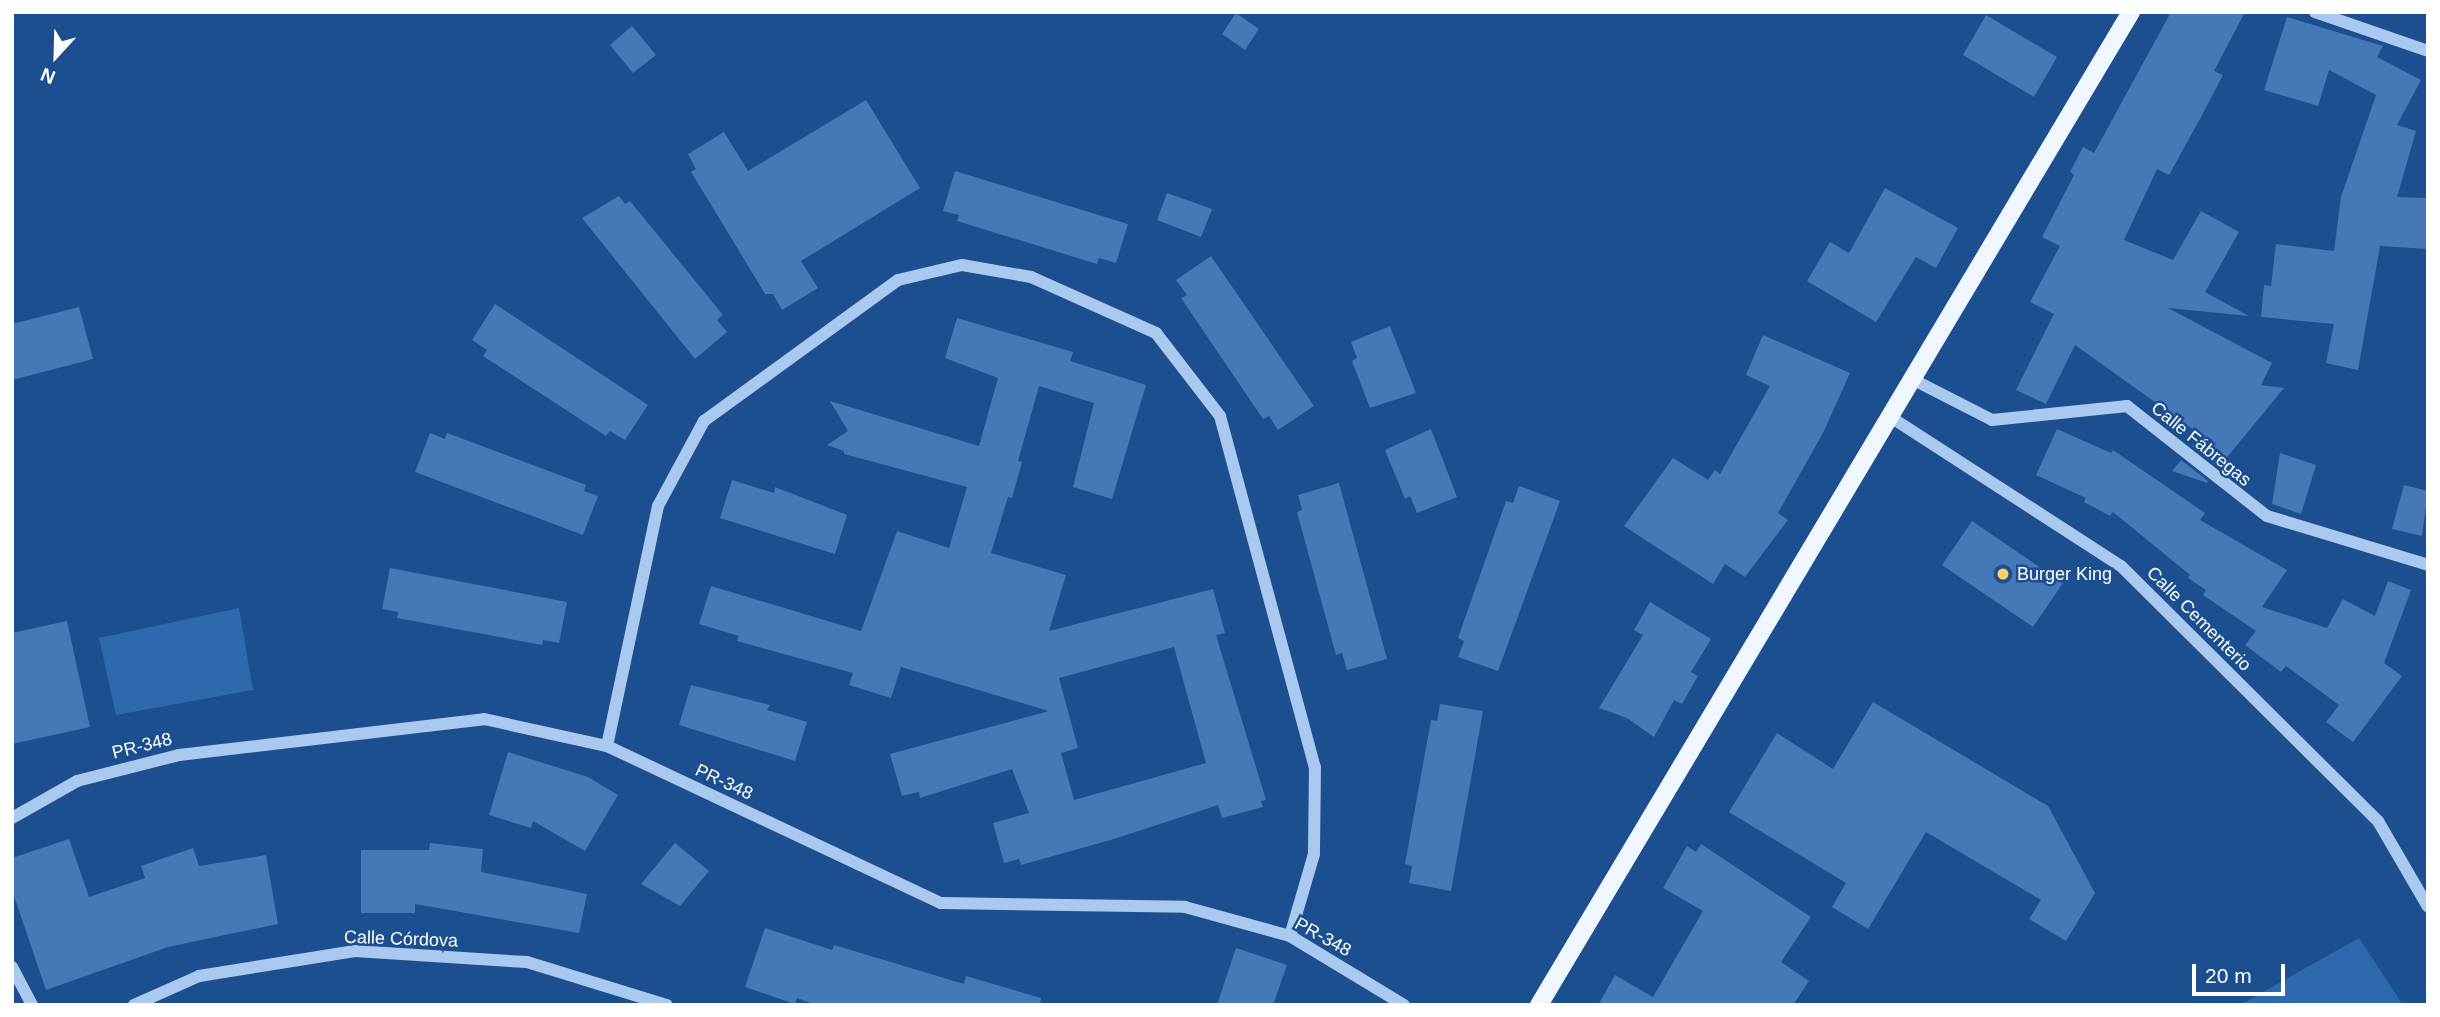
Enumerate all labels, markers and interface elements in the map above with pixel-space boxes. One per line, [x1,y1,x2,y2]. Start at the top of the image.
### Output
north arrow [21,21,91,91]
text: N [38,64,58,88]
street label: Calle Fábregas [2147,397,2255,491]
street label: Calle Cementerio [2142,562,2256,676]
place label: Burger King [2017,563,2112,585]
marker: Burger King [1995,566,2011,582]
street label: PR-348 [110,728,174,764]
street label: PR-348 [692,759,756,805]
street label: PR-348 [1291,913,1355,961]
street label: Calle Córdova [344,926,458,952]
scale bar [2195,950,2288,994]
text: 20 m [2205,964,2252,987]

